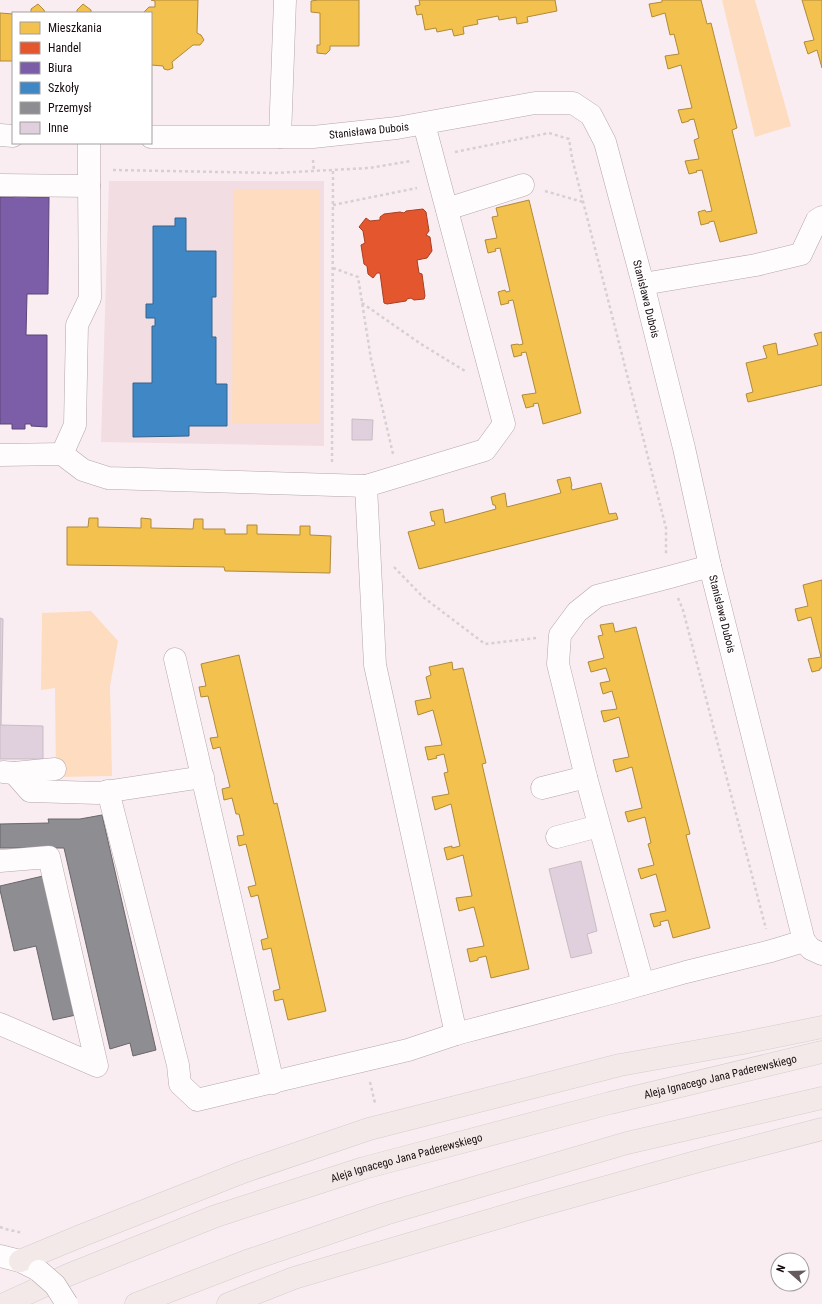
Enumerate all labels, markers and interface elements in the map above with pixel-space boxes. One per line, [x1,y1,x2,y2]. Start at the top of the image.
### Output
legend [12,12,152,144]
text: Mieszkania [48,21,102,35]
text: Handel [48,41,81,55]
text: Biura [48,61,73,75]
text: Szkoły [48,81,79,95]
text: Przemysł [48,101,92,115]
street label: Stanisława Dubois [328,120,410,142]
text: Inne [48,121,69,135]
street label: Stanisława Dubois [630,259,662,339]
street label: Stanisława Dubois [706,574,738,654]
street label: Aleja Ignacego Jana Paderewskiego [642,1052,798,1101]
street label: Aleja Ignacego Jana Paderewskiego [329,1130,484,1185]
north arrow [770,1252,810,1292]
text: N [774,1263,788,1274]

